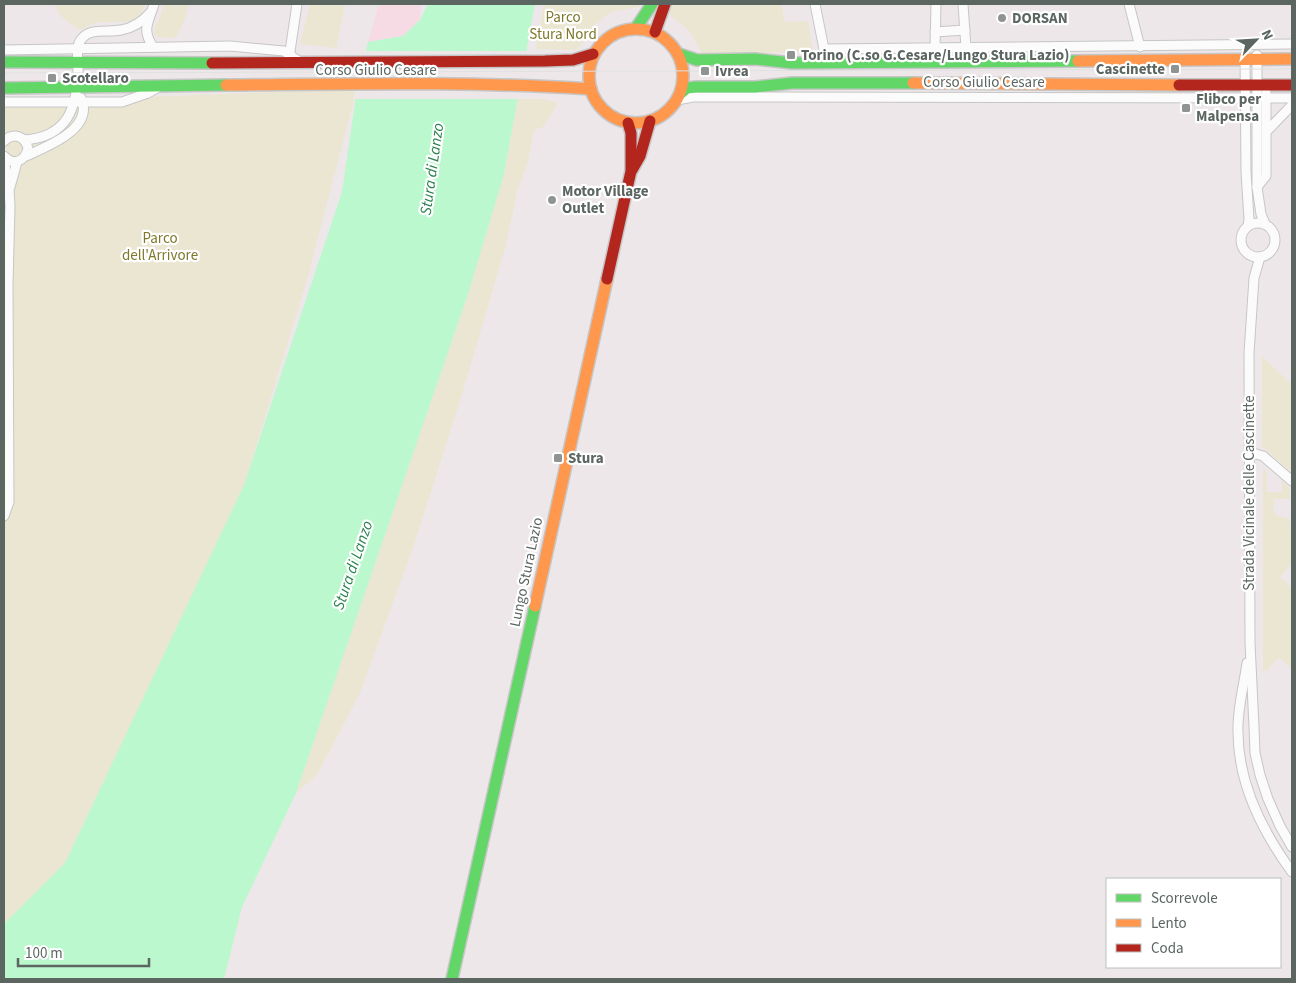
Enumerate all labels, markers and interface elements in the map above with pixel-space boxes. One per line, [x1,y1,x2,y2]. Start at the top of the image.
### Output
park label: Parco Stura Nord [529,7,597,45]
place label: DORSAN [1012,8,1068,29]
marker: DORSAN [996,12,1008,24]
north arrow [1231,15,1281,65]
text: N [1256,26,1278,43]
place label: Torino (C.so G.Cesare/Lungo Stura Lazio) [801,45,1069,66]
marker: Torino (C.so G.Cesare/Lungo Stura Lazio) [785,49,797,61]
place label: Cascinette [1096,59,1165,80]
street label: Corso Giulio Cesare [315,60,437,81]
place label: Ivrea [715,61,749,82]
marker: Cascinette [1169,63,1181,75]
marker: Ivrea [699,65,711,77]
place label: Scotellaro [62,68,129,89]
marker: Scotellaro [46,72,58,84]
street label: Corso Giulio Cesare [923,72,1045,93]
place label: Flibco per Malpensa [1196,89,1261,127]
marker: Flibco per Malpensa [1180,102,1192,114]
water label: Stura di Lanzo [415,122,449,217]
place label: Motor Village Outlet [562,181,649,219]
marker: Motor Village Outlet [546,194,558,206]
park label: Parco dell'Arrivore [122,228,198,266]
street label: Strada Vicinale delle Cascinette [1239,395,1260,591]
place label: Stura [568,448,604,469]
marker: Stura [552,452,564,464]
street label: Lungo Stura Lazio [505,515,548,629]
water label: Stura di Lanzo [327,518,378,613]
legend [1106,878,1281,968]
text: Scorrevole [1151,888,1218,909]
text: Lento [1151,913,1187,934]
scale bar [18,936,149,968]
text: Coda [1151,938,1184,959]
text: 100 m [25,943,63,964]

